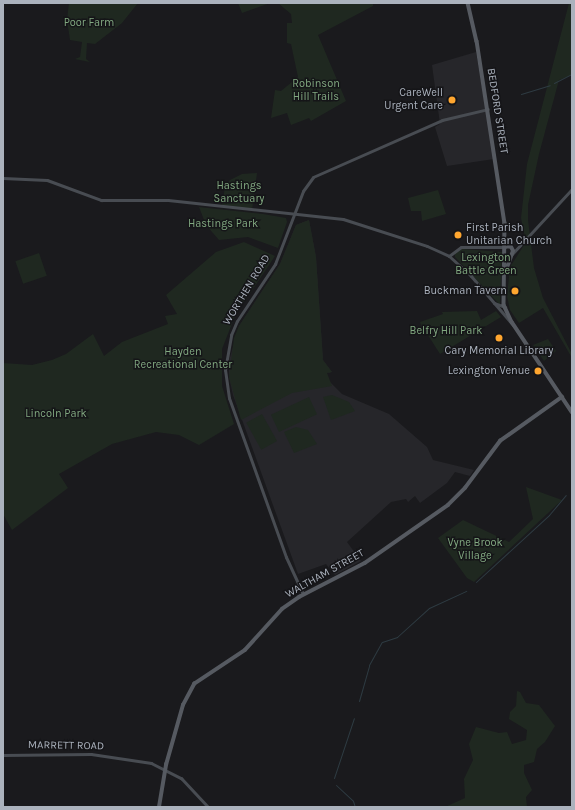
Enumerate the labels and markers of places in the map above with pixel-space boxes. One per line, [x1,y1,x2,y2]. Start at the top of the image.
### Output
place label: CareWell Urgent Care [384,87,443,113]
marker: CareWell Urgent Care [446,94,458,106]
place label: First Parish Unitarian Church [466,222,552,248]
marker: First Parish Unitarian Church [453,230,463,240]
place label: Buckman Tavern [424,284,507,298]
marker: Buckman Tavern [510,286,520,296]
marker: Cary Memorial Library [494,333,504,343]
place label: Cary Memorial Library [445,344,553,358]
place label: Lexington Venue [448,364,530,378]
marker: Lexington Venue [533,366,543,376]

